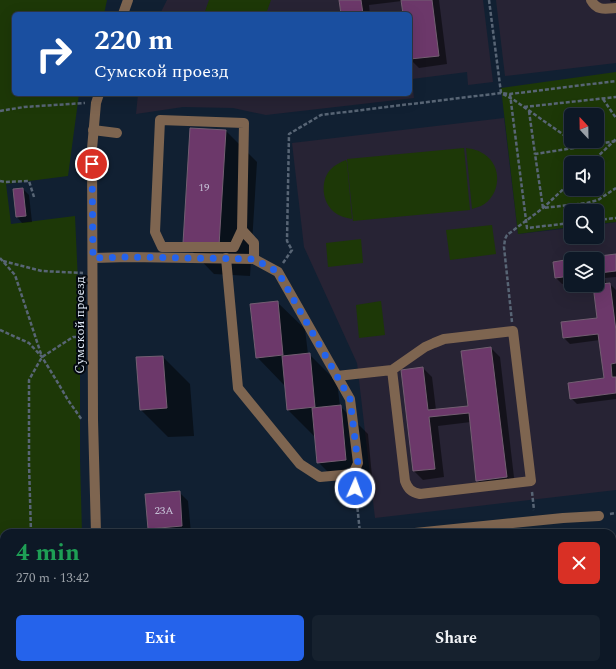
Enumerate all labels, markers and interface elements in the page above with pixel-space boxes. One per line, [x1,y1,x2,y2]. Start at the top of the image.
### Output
text: 220 m [94,19,173,62]
icon: right [28,28,80,80]
text: Сумской проезд [94,58,229,85]
north arrow [564,108,604,148]
map controls [564,108,604,292]
pin [75,147,109,181]
icon: arrive [81,153,103,175]
button: sound [564,156,604,196]
house number: 19 [199,179,210,196]
button: search [564,204,604,244]
button: layers [564,252,604,292]
street label: Сумской проезд [70,276,90,374]
position arrow [334,467,376,509]
house number: 23А [154,502,174,519]
text: 4 min [16,535,80,571]
button: close [558,542,600,584]
text: 270 m · 13:42 [16,568,89,588]
button: Exit [16,615,304,661]
button: Share [312,615,600,661]

